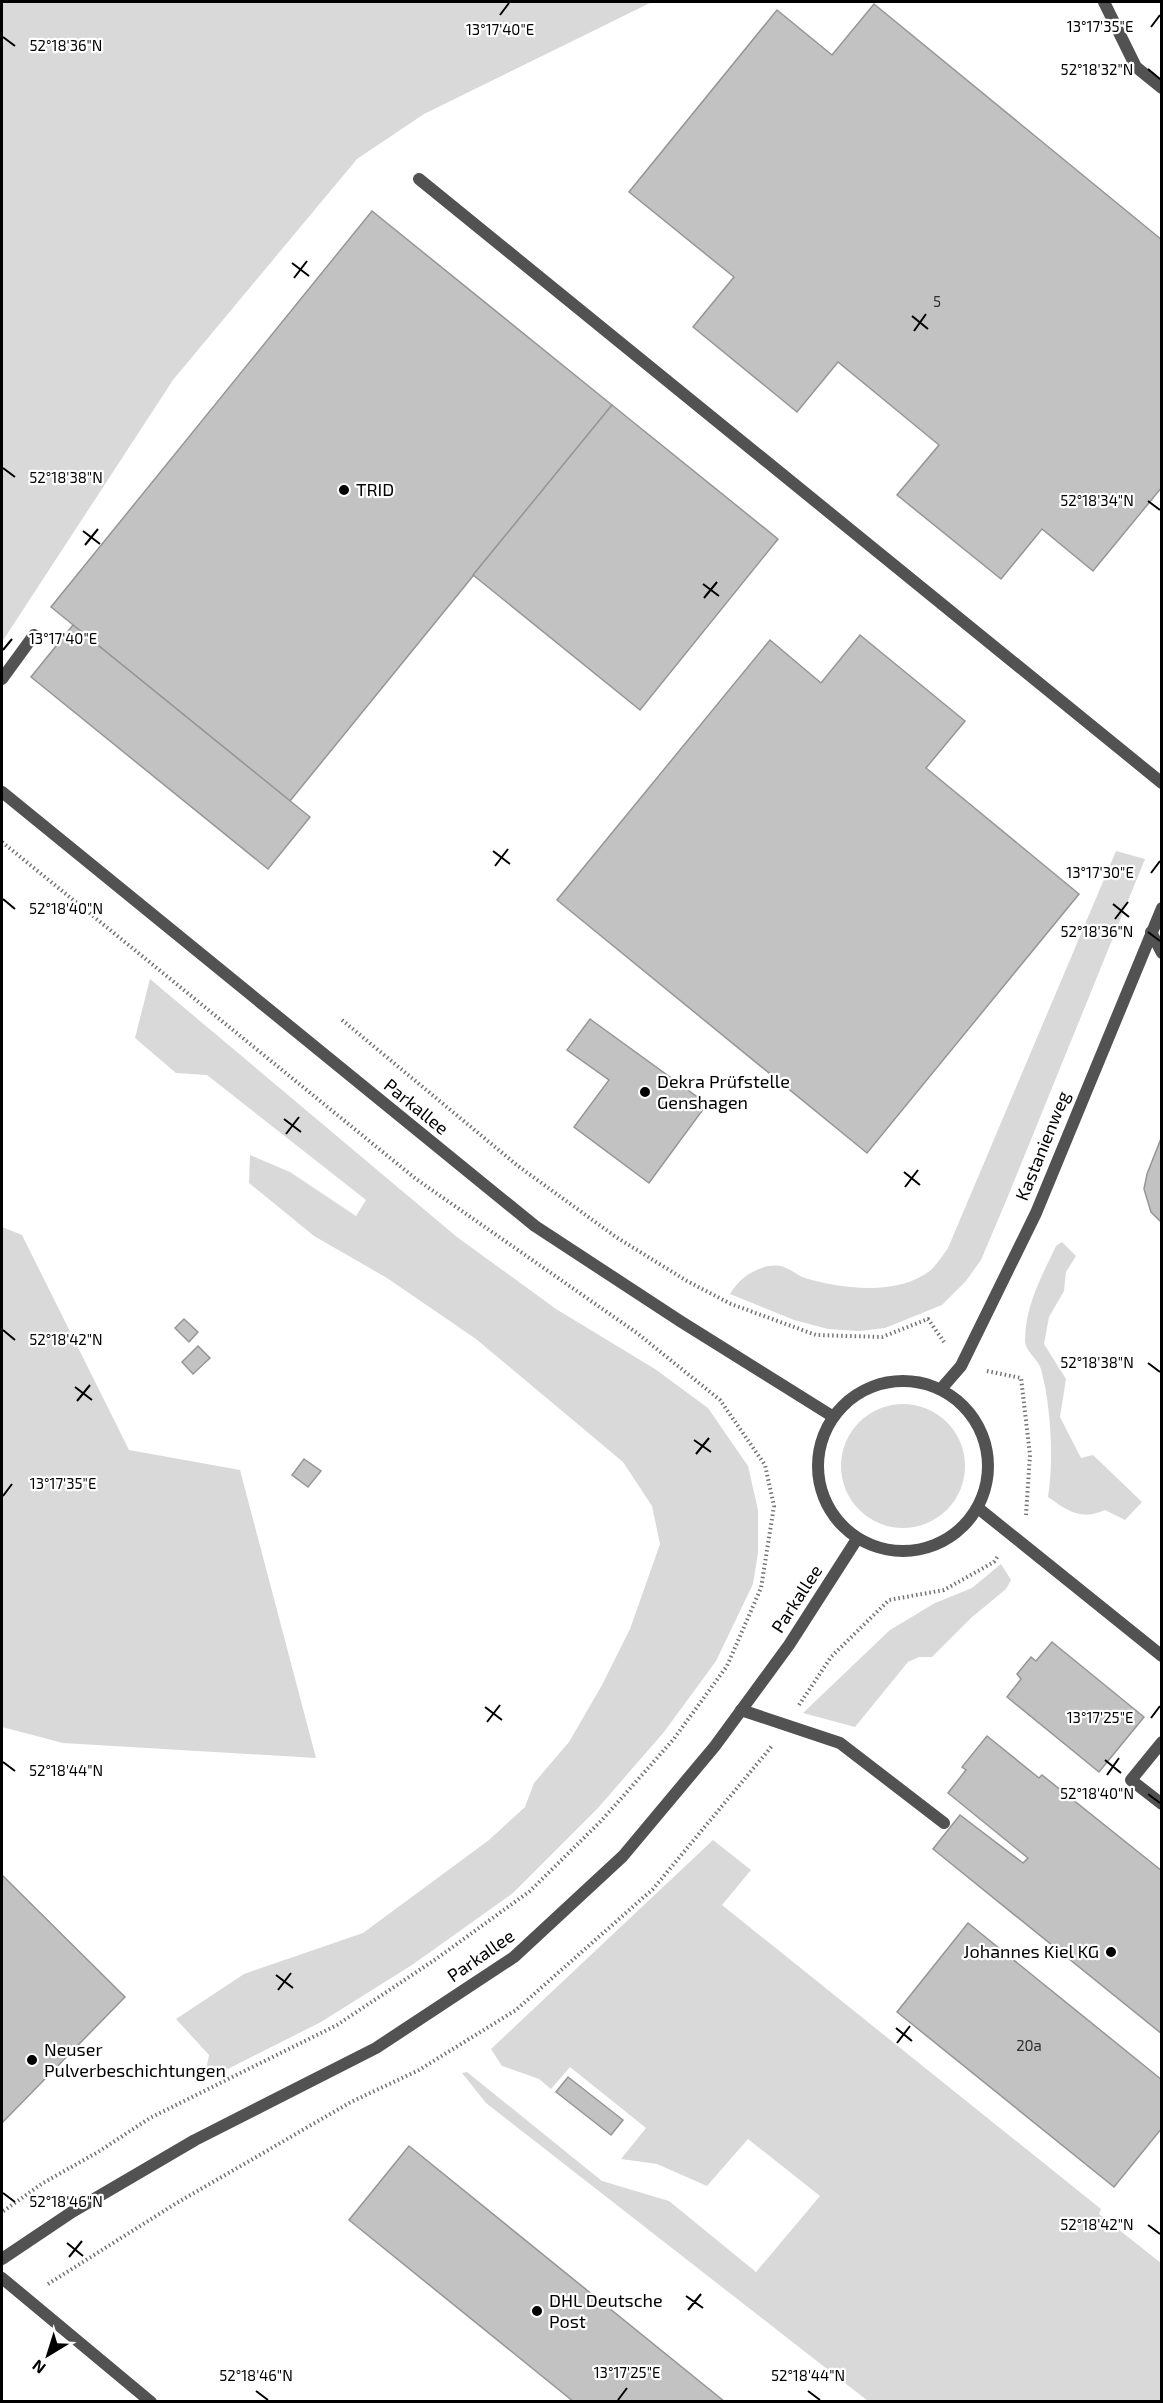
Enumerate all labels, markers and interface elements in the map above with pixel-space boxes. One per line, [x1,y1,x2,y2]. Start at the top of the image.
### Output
text: 13°17'35"E [1067,17,1133,35]
text: 13°17'40"E [466,20,534,38]
text: 52°18'36"N [30,36,102,54]
text: 52°18'32"N [1061,60,1133,78]
house number: 5 [933,292,941,310]
text: 52°18'38"N [29,468,103,486]
place label: TRID [356,478,394,500]
marker: TRID [337,483,351,497]
text: 52°18'34"N [1060,491,1134,509]
text: 13°17'40"E [29,629,97,647]
text: 13°17'30"E [1066,863,1134,881]
text: 52°18'40"N [29,899,103,917]
text: 52°18'36"N [1061,922,1133,940]
place label: Dekra Prüfstelle Genshagen [657,1070,790,1113]
street label: Parkallee [380,1074,453,1139]
marker: Dekra Prüfstelle Genshagen [638,1085,652,1099]
street label: Kastanienweg [1010,1088,1074,1203]
text: 52°18'42"N [29,1330,103,1348]
text: 52°18'38"N [1060,1353,1134,1371]
text: 13°17'35"E [30,1474,96,1492]
street label: Parkallee [766,1560,826,1637]
text: 13°17'25"E [1067,1708,1133,1726]
text: 52°18'44"N [29,1761,103,1779]
text: 52°18'40"N [1060,1784,1134,1802]
street label: Parkallee [443,1924,518,1986]
place label: Johannes Kiel KG [963,1940,1099,1962]
marker: Johannes Kiel KG [1104,1945,1118,1959]
house number: 20a [1016,2036,1042,2054]
place label: Neuser Pulverbeschichtungen [44,2038,226,2081]
marker: Neuser Pulverbeschichtungen [25,2053,39,2067]
text: 52°18'46"N [29,2192,103,2210]
text: 52°18'42"N [1060,2215,1134,2233]
place label: DHL Deutsche Post [549,2289,663,2332]
marker: DHL Deutsche Post [530,2304,544,2318]
north arrow [18,2325,78,2385]
text: N [28,2356,49,2378]
text: 13°17'25"E [594,2363,660,2381]
text: 52°18'46"N [219,2366,293,2384]
text: 52°18'44"N [771,2366,845,2384]

